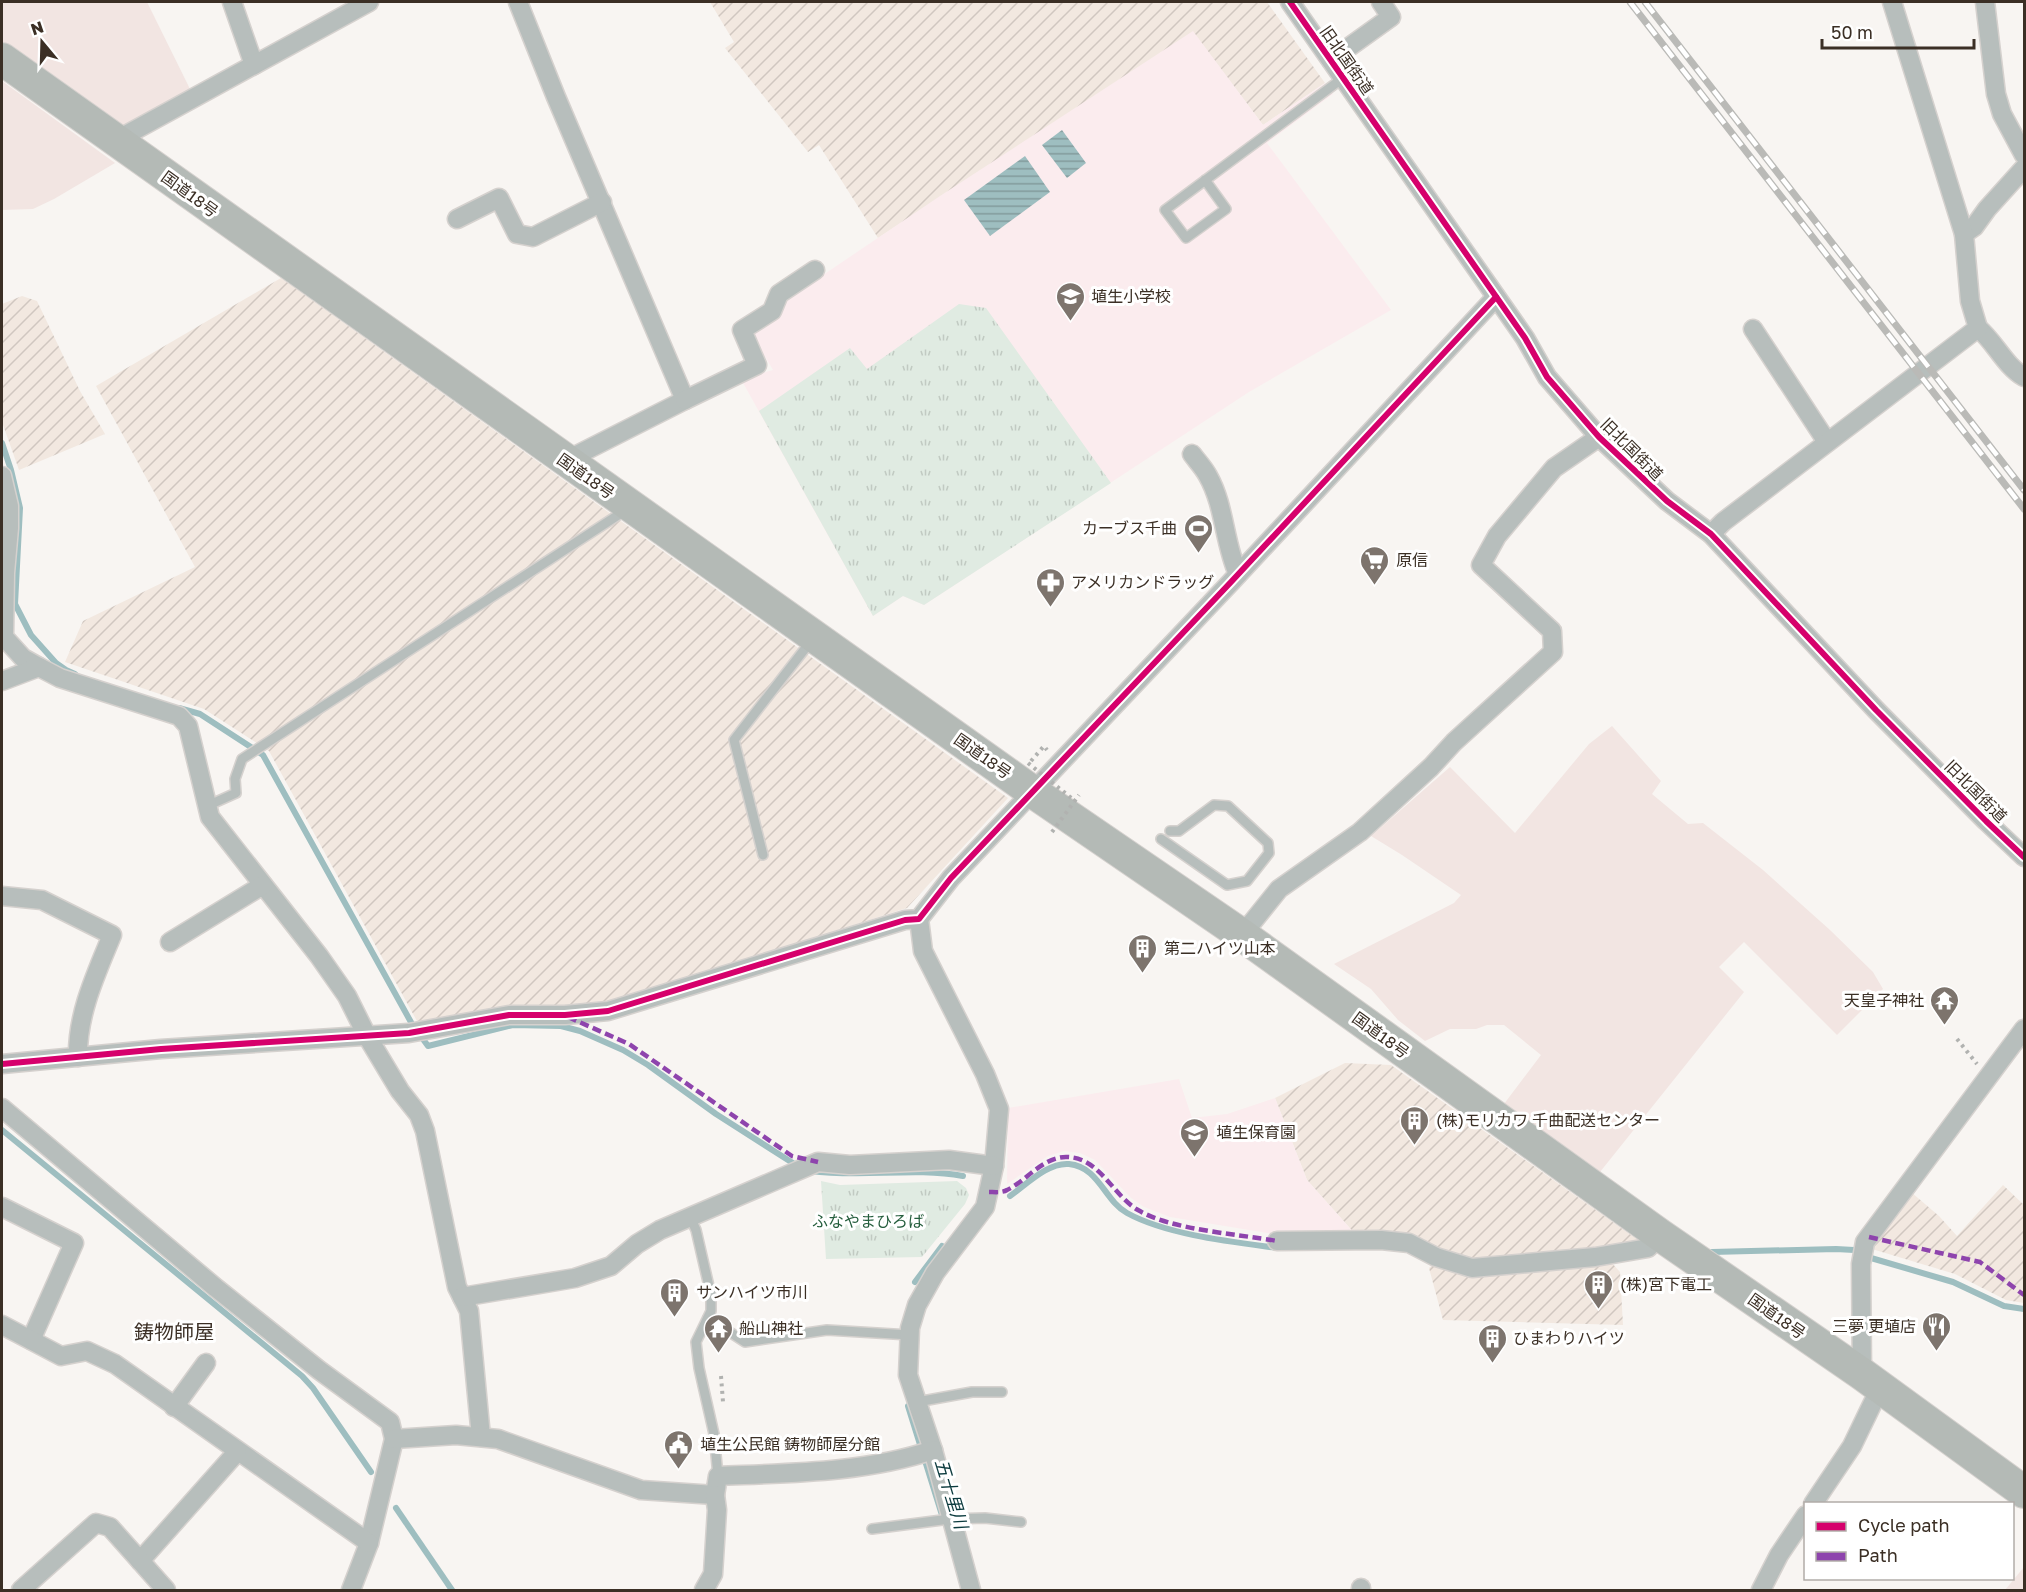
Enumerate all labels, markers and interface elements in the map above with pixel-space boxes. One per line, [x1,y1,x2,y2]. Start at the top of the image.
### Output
north arrow [12,12,72,72]
scale bar [1822,12,1974,50]
text: N [28,16,46,39]
street label: 旧北国街道 [1316,21,1378,99]
text: 50 m [1831,21,1873,43]
street label: 国道18号 [158,167,222,221]
school or university icon: 埴生小学校 [1054,280,1086,322]
place label: 埴生小学校 [1091,286,1171,306]
street label: 旧北国街道 [1597,414,1667,484]
street label: 国道18号 [553,449,619,503]
sports icon: カーブス千曲 [1182,512,1214,554]
place label: カーブス千曲 [1082,518,1177,538]
supermarket icon: 原信 [1359,544,1391,586]
place label: 原信 [1396,550,1428,570]
pharmacy icon: アメリカンドラッグ [1034,566,1066,608]
place label: アメリカンドラッグ [1071,572,1214,592]
street label: 国道18号 [950,729,1016,783]
street label: 旧北国街道 [1941,756,2011,826]
building icon: 第二ハイツ山本 [1127,932,1159,974]
place label: 第二ハイツ山本 [1164,938,1276,958]
temple icon: 天皇子神社 [1929,984,1961,1026]
place label: 天皇子神社 [1844,990,1924,1010]
street label: 国道18号 [1349,1008,1413,1062]
building icon: (株)モリカワ 千曲配送センター [1399,1104,1431,1146]
place label: (株)モリカワ 千曲配送センター [1436,1110,1660,1130]
school or university icon: 埴生保育園 [1179,1116,1211,1158]
place label: 埴生保育園 [1216,1122,1296,1142]
park label: ふなやまひろば [812,1211,924,1231]
building icon: (株)宮下電工 [1583,1268,1615,1310]
place label: (株)宮下電工 [1620,1274,1712,1294]
building icon: サンハイツ市川 [659,1276,691,1318]
place label: サンハイツ市川 [696,1282,808,1302]
street label: 国道18号 [1744,1289,1810,1343]
restaurant icon: 三夢 更埴店 [1921,1310,1953,1352]
temple icon: 船山神社 [702,1312,734,1354]
place label: 三夢 更埴店 [1832,1316,1916,1336]
place label: 船山神社 [739,1318,803,1338]
district label: 鋳物師屋 [134,1319,214,1343]
building icon: ひまわりハイツ [1476,1322,1508,1364]
place label: ひまわりハイツ [1513,1328,1625,1348]
public building icon: 埴生公民館 鋳物師屋分館 [663,1428,695,1470]
place label: 埴生公民館 鋳物師屋分館 [700,1434,880,1454]
water label: 五十里川 [931,1456,974,1533]
legend [1804,1502,2014,1580]
text: Cycle path [1858,1514,1950,1536]
text: Path [1858,1544,1898,1566]

